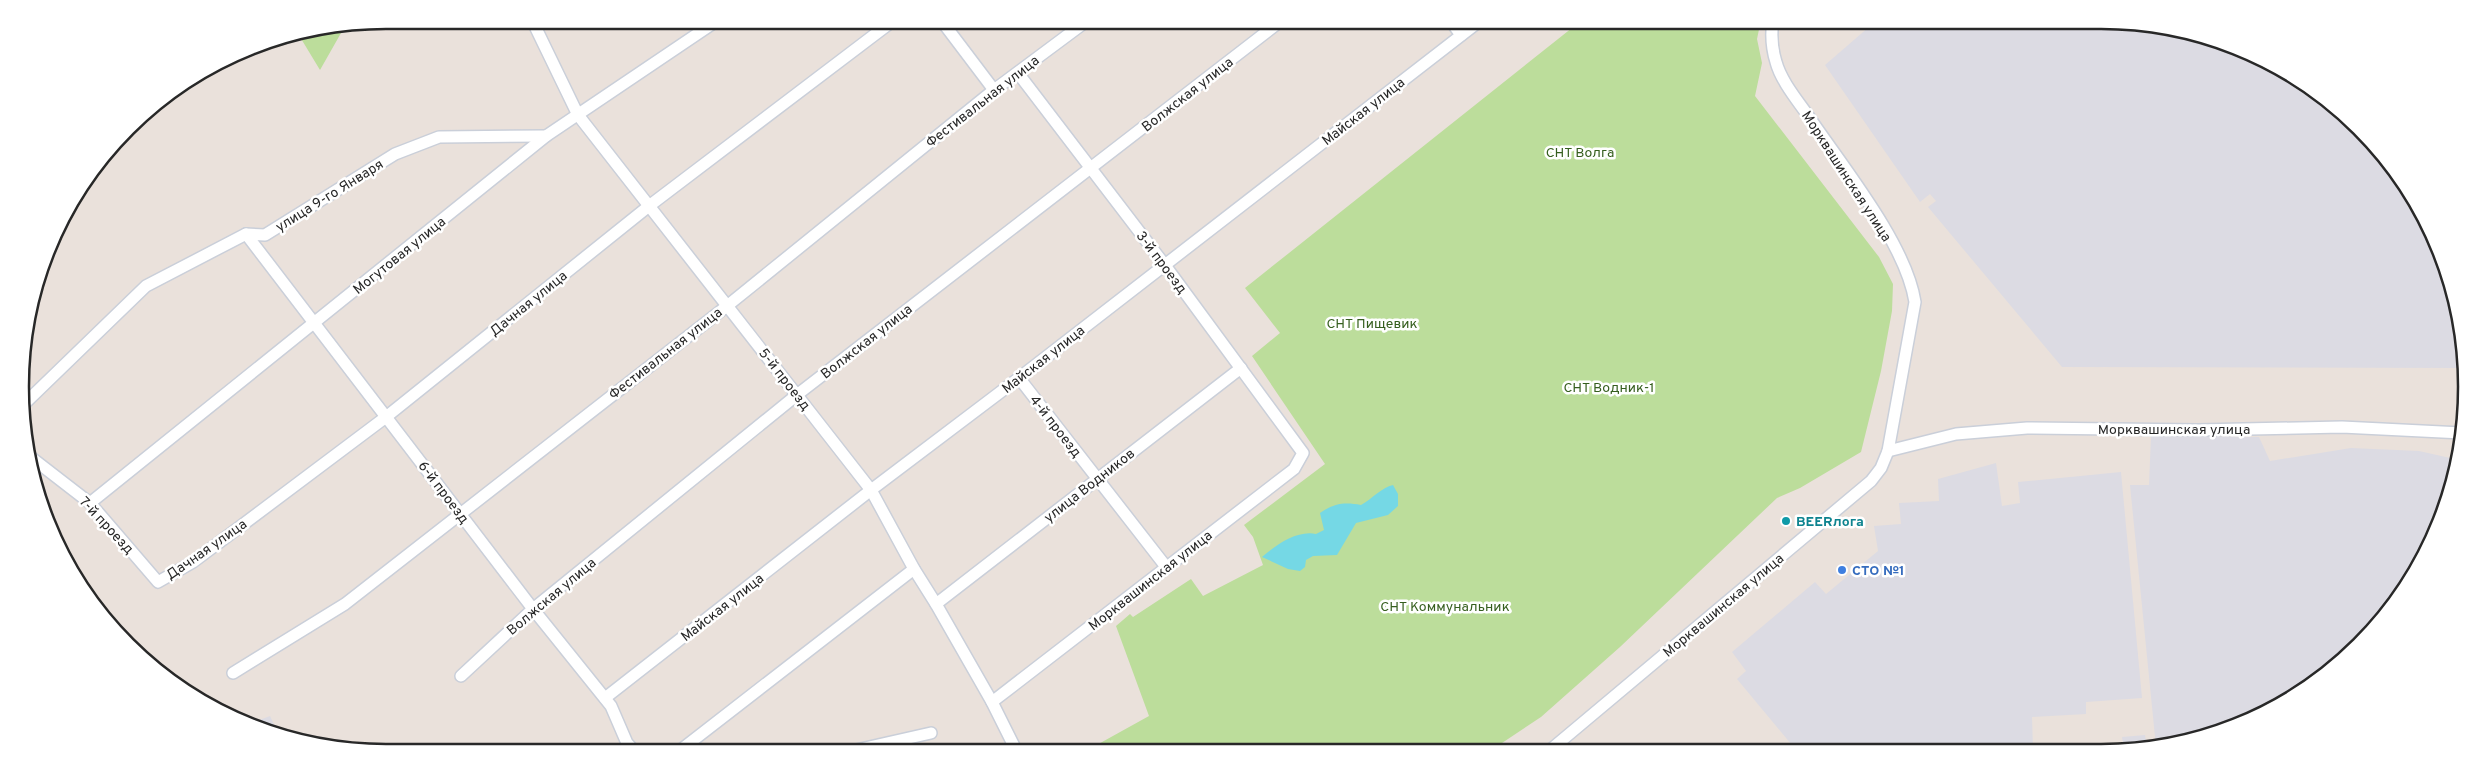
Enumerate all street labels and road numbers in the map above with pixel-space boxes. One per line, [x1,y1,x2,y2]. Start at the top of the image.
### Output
street label: Фестивальная улица [923,53,1043,152]
street label: Волжская улица [1139,54,1237,136]
street label: Майская улица [1319,75,1409,150]
street label: Морквашинская улица [1797,108,1894,245]
street label: улица 9-го Января [273,156,387,236]
street label: Могутовая улица [350,214,450,299]
street label: 3-й проезд [1132,228,1190,298]
street label: Дачная улица [487,268,571,341]
street label: Волжская улица [818,301,916,383]
street label: Фестивальная улица [606,305,726,404]
street label: Майская улица [999,323,1089,398]
street label: 5-й проезд [754,345,813,414]
street label: 4-й проезд [1025,392,1084,461]
street label: Морквашинская улица [2098,422,2250,439]
street label: улица Водников [1041,446,1139,527]
street label: 6-й проезд [414,458,472,528]
street label: 7-й проезд [75,494,137,558]
street label: Дачная улица [163,516,251,584]
street label: Морквашинская улица [1086,528,1216,635]
street label: Морквашинская улица [1660,551,1788,662]
street label: Волжская улица [504,555,600,639]
street label: Майская улица [678,571,768,646]

